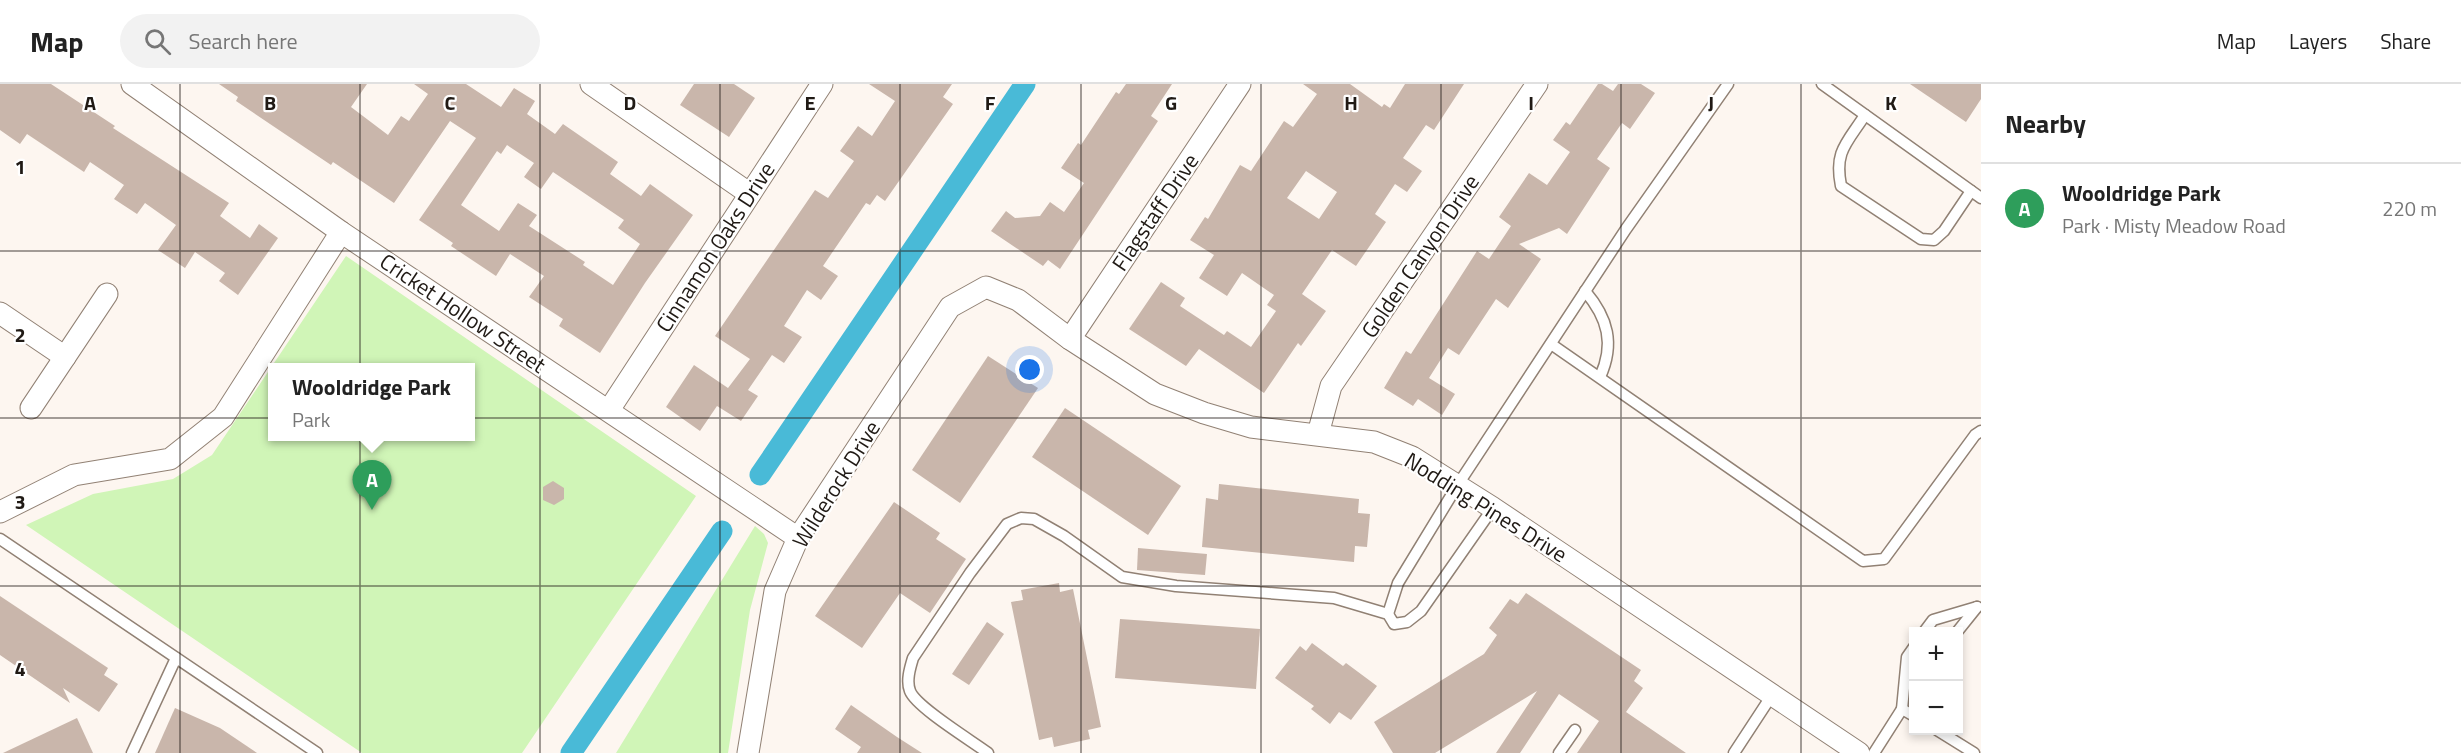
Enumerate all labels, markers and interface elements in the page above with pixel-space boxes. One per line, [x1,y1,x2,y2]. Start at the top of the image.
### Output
search box [120,14,540,68]
text: Map [30,20,84,63]
text: Search here [189,24,298,58]
icon: search [141,25,174,58]
text: Map [2217,25,2256,57]
text: Layers [2289,25,2347,57]
text: Share [2380,25,2431,57]
text: A [84,87,96,118]
text: B [264,87,276,118]
text: C [445,87,456,118]
text: D [624,87,636,118]
text: E [804,87,816,118]
text: F [985,87,996,118]
text: G [1165,87,1177,118]
text: H [1344,87,1358,118]
text: I [1528,87,1534,118]
text: J [1708,87,1714,118]
text: K [1885,87,1897,118]
text: Nearby [2005,104,2086,143]
street label: Flagstaff Drive [1103,146,1207,278]
text: 1 [14,151,26,182]
street label: Cinnamon Oaks Drive [647,155,783,339]
street label: Golden Canyon Drive [1352,167,1488,345]
text: Wooldridge Park [2062,176,2221,210]
text: A [2018,193,2031,224]
text: 220 m [2382,193,2437,224]
text: Park · Misty Meadow Road [2062,210,2286,241]
street label: Cricket Hollow Street [373,245,553,382]
text: 2 [14,319,26,350]
your location [1015,355,1044,384]
popup [268,363,475,441]
text: Wooldridge Park [292,370,451,404]
text: Park [292,404,330,435]
street label: Wilderock Drive [783,414,889,554]
street label: Nodding Pines Drive [1398,443,1574,571]
pin: A [352,460,392,510]
text: 3 [14,486,26,517]
map controls [1909,627,1963,735]
button: + [1909,627,1963,681]
text: 4 [14,653,26,684]
button: − [1909,681,1963,735]

